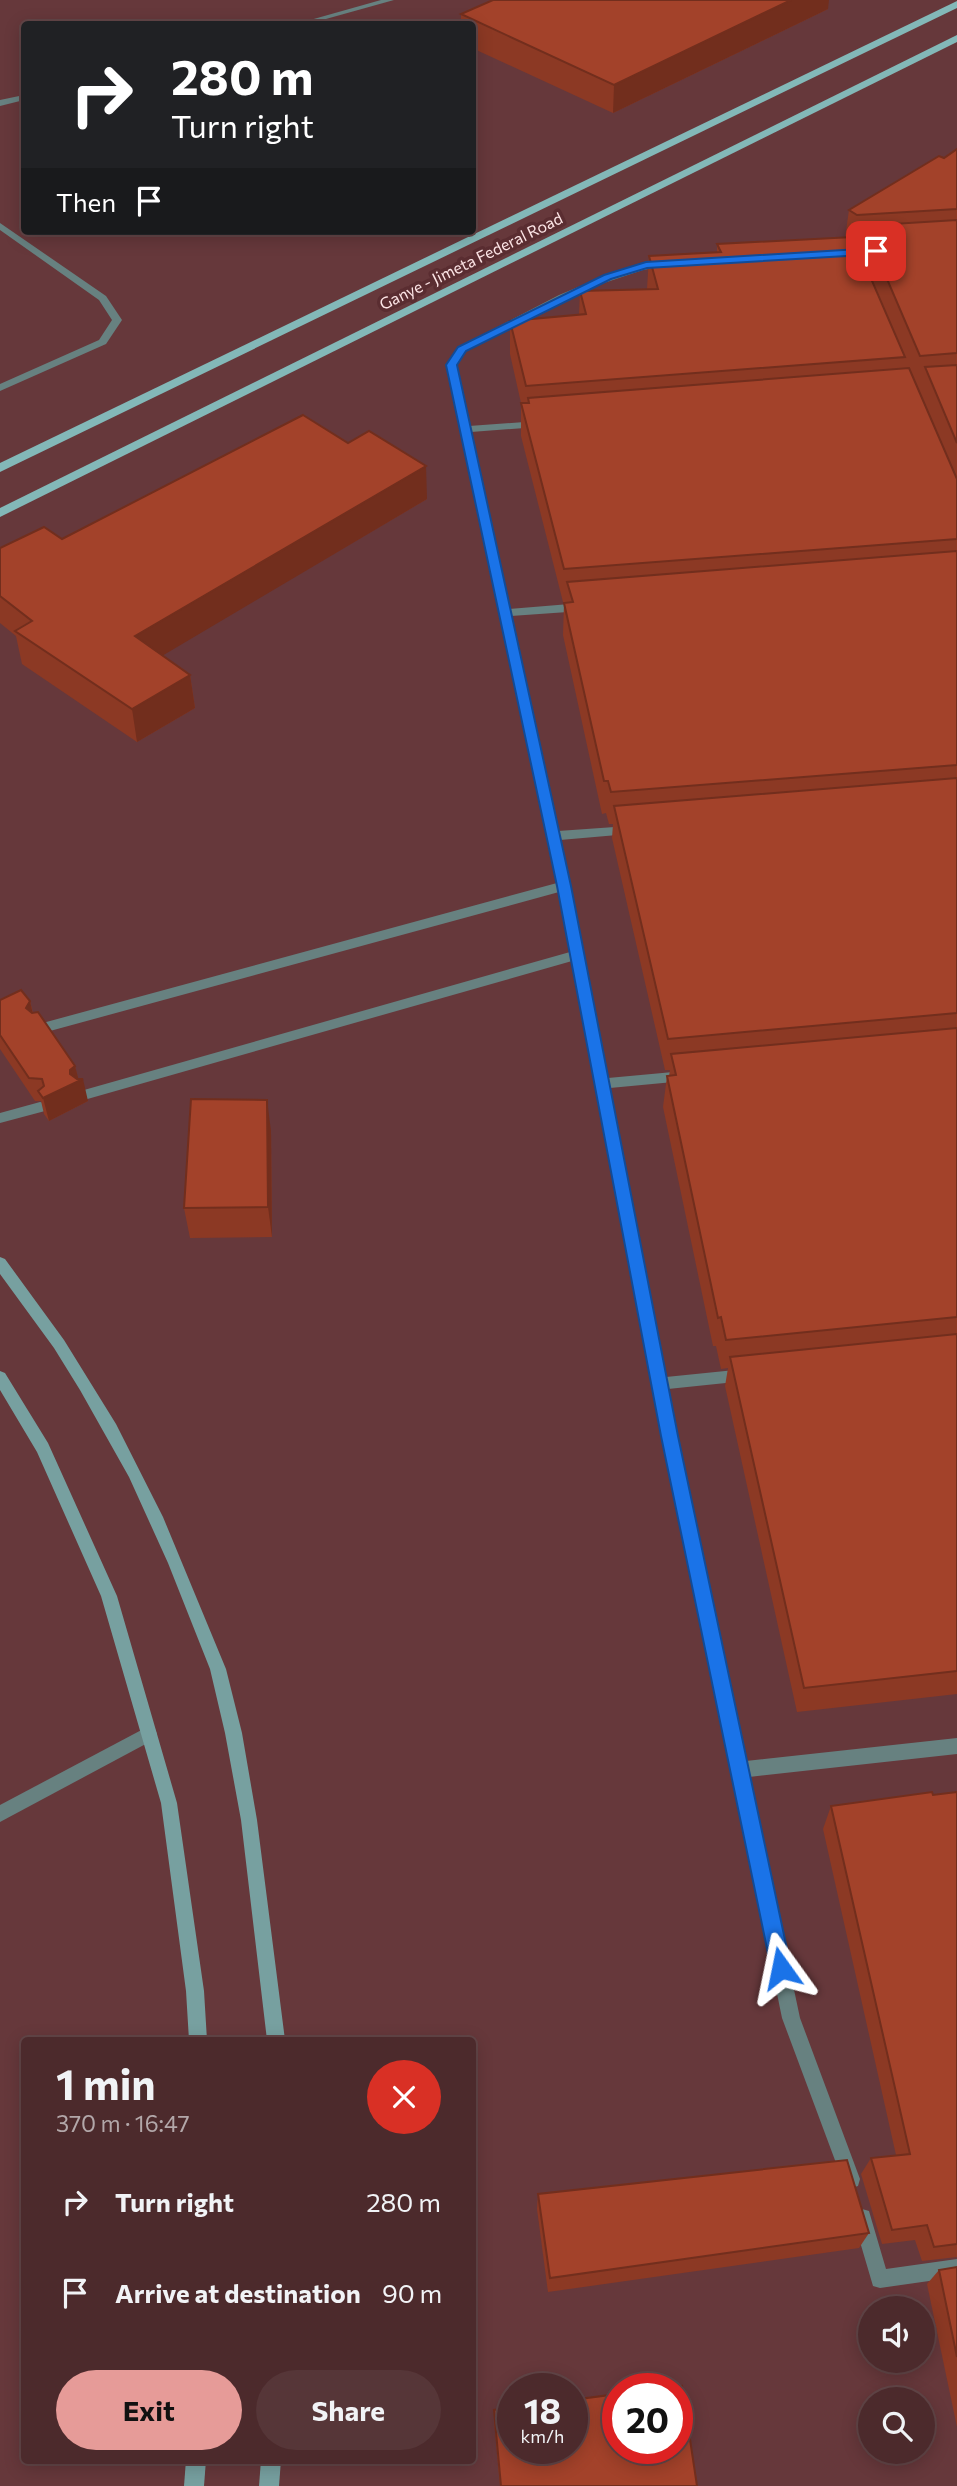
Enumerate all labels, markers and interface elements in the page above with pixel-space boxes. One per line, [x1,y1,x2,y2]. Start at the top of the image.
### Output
text: 280 m [171,45,314,105]
icon: right [56,49,147,140]
text: Turn right [171,105,314,145]
icon: arrive [130,182,168,220]
text: Then [56,186,116,217]
street label: Ganye - Jimeta Federal Road [376,208,565,313]
pin [846,221,906,281]
icon: arrive [857,232,895,270]
position arrow [744,1931,818,2005]
text: 1 min [56,2057,156,2109]
button: close [367,2060,441,2134]
text: 370 m · 16:47 [56,2109,190,2137]
icon: right [56,2183,94,2221]
text: Turn right [115,2186,234,2217]
text: 280 m [366,2186,441,2217]
icon: arrive [56,2274,94,2312]
text: Arrive at destination [115,2277,361,2308]
text: 90 m [382,2277,442,2308]
map controls [858,2296,935,2464]
button: sound [858,2296,935,2373]
button: Exit [56,2370,242,2450]
button: Share [256,2370,441,2450]
speed limit sign: 20 [602,2373,693,2464]
button: search [858,2387,935,2464]
text: 18 [524,2388,561,2431]
text: km/h [521,2425,564,2447]

